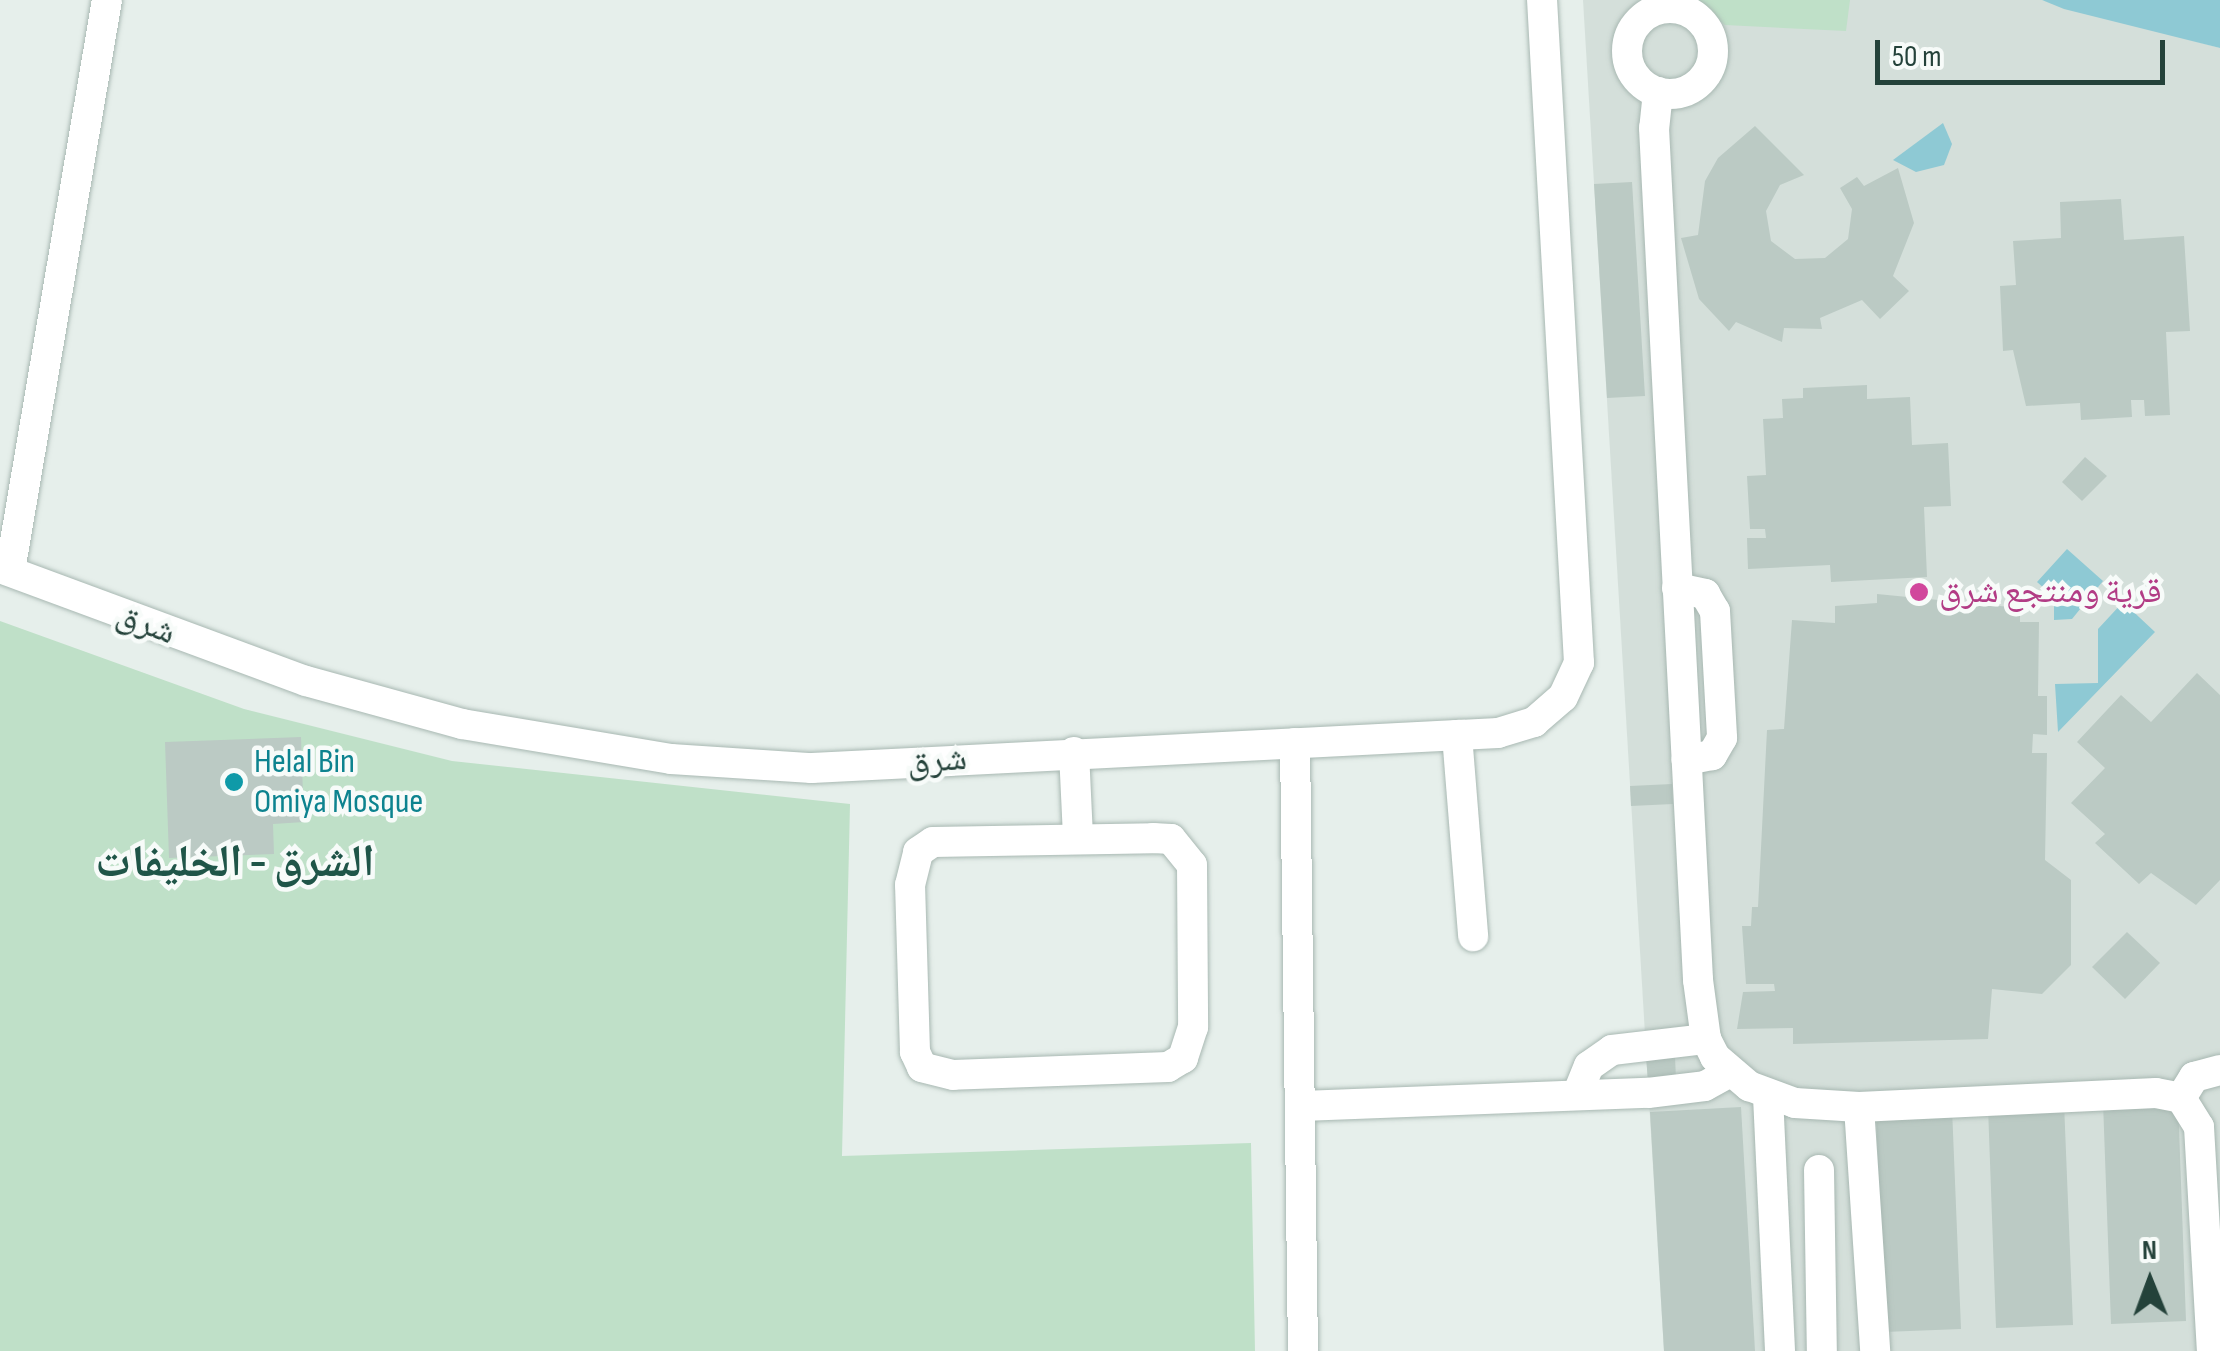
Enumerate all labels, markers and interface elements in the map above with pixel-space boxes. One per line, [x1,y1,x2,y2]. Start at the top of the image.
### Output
scale bar [1880,20,2170,82]
text: 50 m [1892,39,1941,75]
place label: قرية ومنتجع شرق [1939,571,2162,613]
marker: قرية ومنتجع شرق [1908,581,1930,603]
street label: شرق [111,594,181,654]
street label: شرق [906,738,968,784]
place label: Helal Bin Omiya Mosque [254,741,423,823]
marker: Helal Bin Omiya Mosque [223,771,245,793]
district label: الشرق - الخليفات [95,836,375,890]
north arrow [2100,1231,2200,1331]
text: N [2142,1234,2157,1267]

